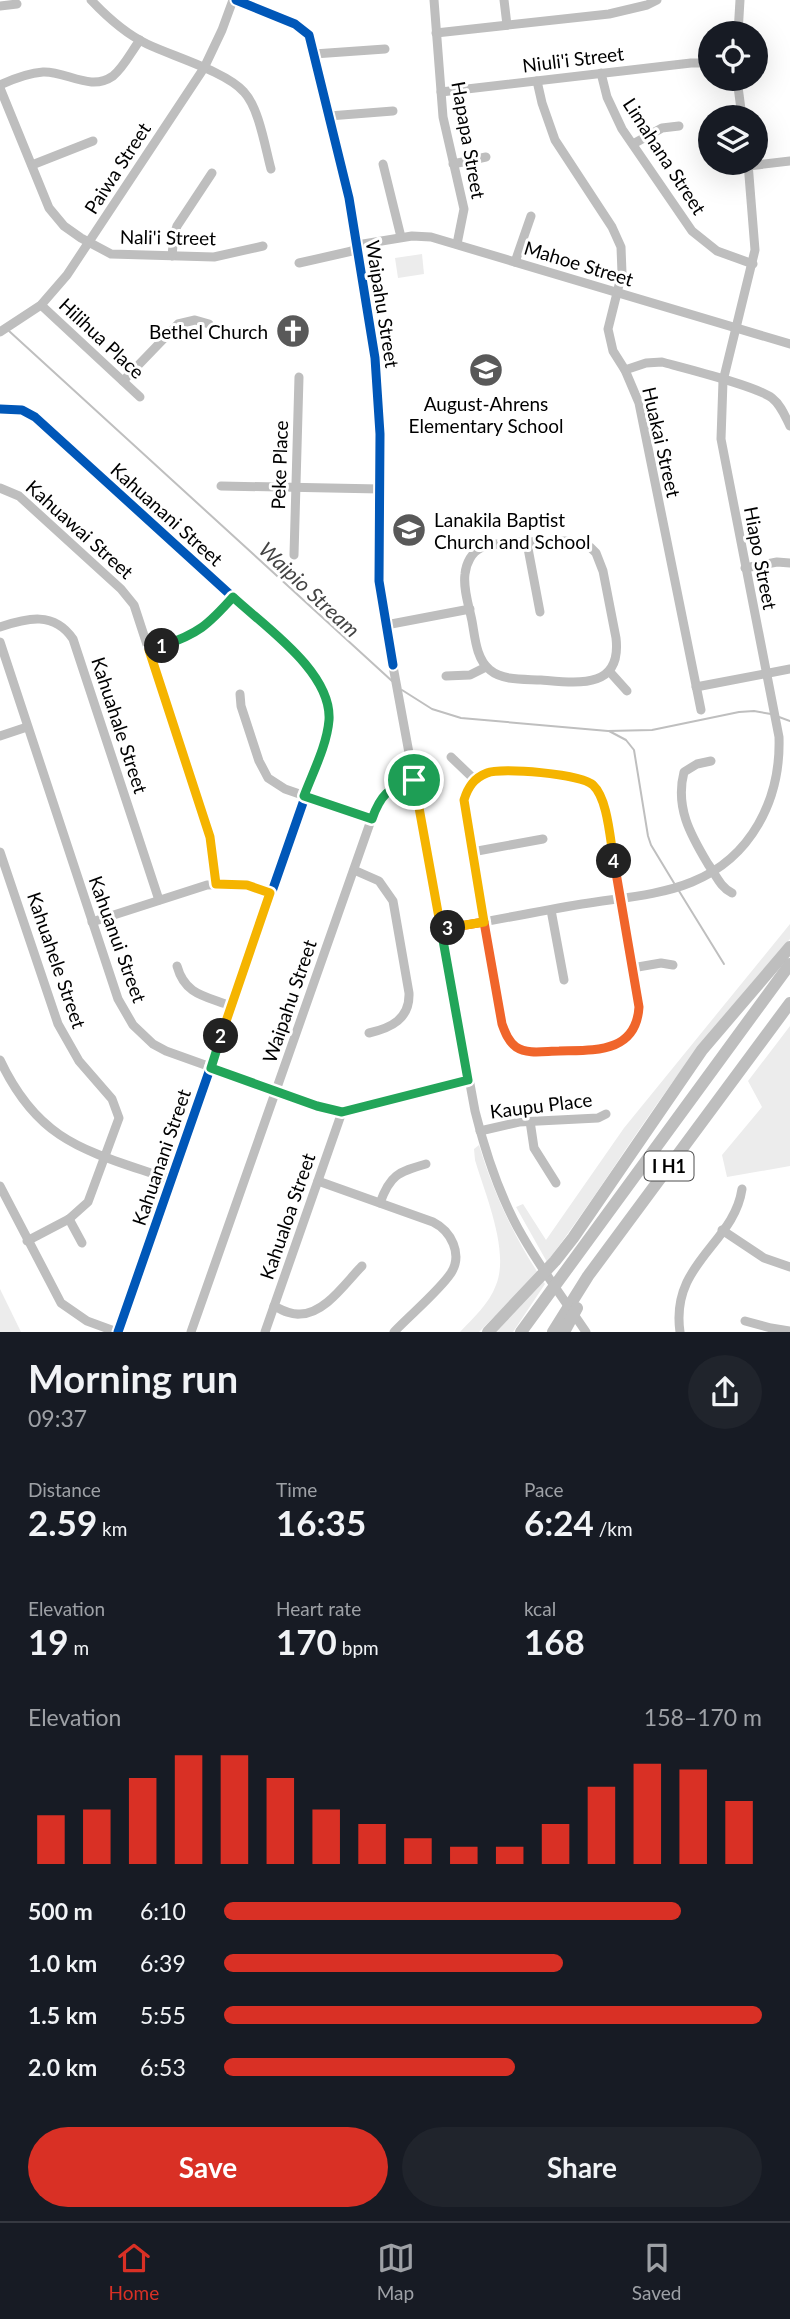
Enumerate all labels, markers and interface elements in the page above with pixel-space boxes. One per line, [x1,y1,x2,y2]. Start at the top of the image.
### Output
map controls [698,21,768,175]
button: locate [698,21,768,91]
street label: Niuli'i Street [521,41,625,77]
street label: Hapapa Street [447,80,491,201]
street label: Limahana Street [619,93,711,219]
button: layers [698,105,768,175]
street label: Paiwa Street [79,118,155,218]
street label: Nali'i Street [120,225,216,249]
street label: Mahoe Street [522,235,637,291]
street label: Waipahu Street [362,239,404,370]
street label: Hilihua Place [55,293,149,383]
church icon: Bethel Church [274,312,312,350]
place label: Bethel Church [149,320,268,343]
school or university icon: August-Ahrens Elementary School [467,351,505,389]
street label: Huakai Street [638,384,686,500]
place label: August-Ahrens Elementary School [409,392,563,437]
street label: Peke Place [266,420,292,510]
street label: Kahuanani Street [106,458,228,570]
street label: Kahuawai Street [22,475,138,583]
street label: Hiapo Street [740,504,782,612]
place label: Lanakila Baptist Church and School [434,508,590,553]
school or university icon: Lanakila Baptist Church and School [390,511,428,549]
water label: Waipio Stream [255,536,365,642]
pin: 1 [144,628,180,664]
text: 1 [156,634,167,657]
street label: Kahuahale Street [87,654,153,796]
pin [384,750,444,810]
icon: arrive [395,761,433,799]
pin: 4 [596,844,632,878]
text: 4 [608,849,619,872]
street label: Kahuanui Street [84,872,152,1006]
street label: Kahuahele Street [23,889,91,1031]
pin: 3 [430,911,466,946]
text: 3 [442,916,453,939]
street label: Waipahu Street [257,936,321,1066]
pin: 2 [204,1018,238,1054]
text: 2 [215,1024,226,1047]
street label: Kahuanani Street [127,1086,195,1228]
street label: Kaupu Place [489,1087,593,1123]
street label: Kahualoa Street [255,1150,319,1282]
road number: I H1 [644,1152,694,1181]
text: Morning run [28,1355,238,1401]
button: share [688,1355,762,1429]
text: 09:37 [28,1404,87,1432]
text: Distance [28,1478,101,1501]
text: Time [276,1478,317,1501]
text: Pace [524,1478,563,1501]
text: 2.59 [28,1501,97,1543]
text: 16:35 [276,1501,366,1543]
text: 6:24 [524,1501,594,1543]
text: km [97,1517,127,1540]
text: /km [594,1517,633,1540]
text: Elevation [28,1597,105,1620]
text: Heart rate [276,1597,361,1620]
text: kcal [524,1597,556,1620]
text: 19 [28,1620,69,1662]
text: 170 [276,1620,337,1662]
text: 168 [524,1620,585,1662]
text: m [69,1636,89,1659]
text: bpm [337,1636,379,1659]
text: Elevation [28,1703,121,1731]
text: 158–170 m [644,1703,762,1731]
text: 500 m [28,1897,93,1925]
text: 6:10 [140,1897,186,1925]
text: 1.0 km [28,1949,97,1977]
text: 6:39 [140,1949,186,1977]
text: 1.5 km [28,2001,97,2029]
text: 5:55 [140,2001,186,2029]
text: 2.0 km [28,2053,97,2081]
text: 6:53 [140,2053,186,2081]
button: Save [28,2127,388,2207]
button: Share [402,2127,762,2207]
tab: Home [109,2239,159,2304]
tab: Map [377,2239,415,2304]
tab: Saved [632,2239,681,2304]

